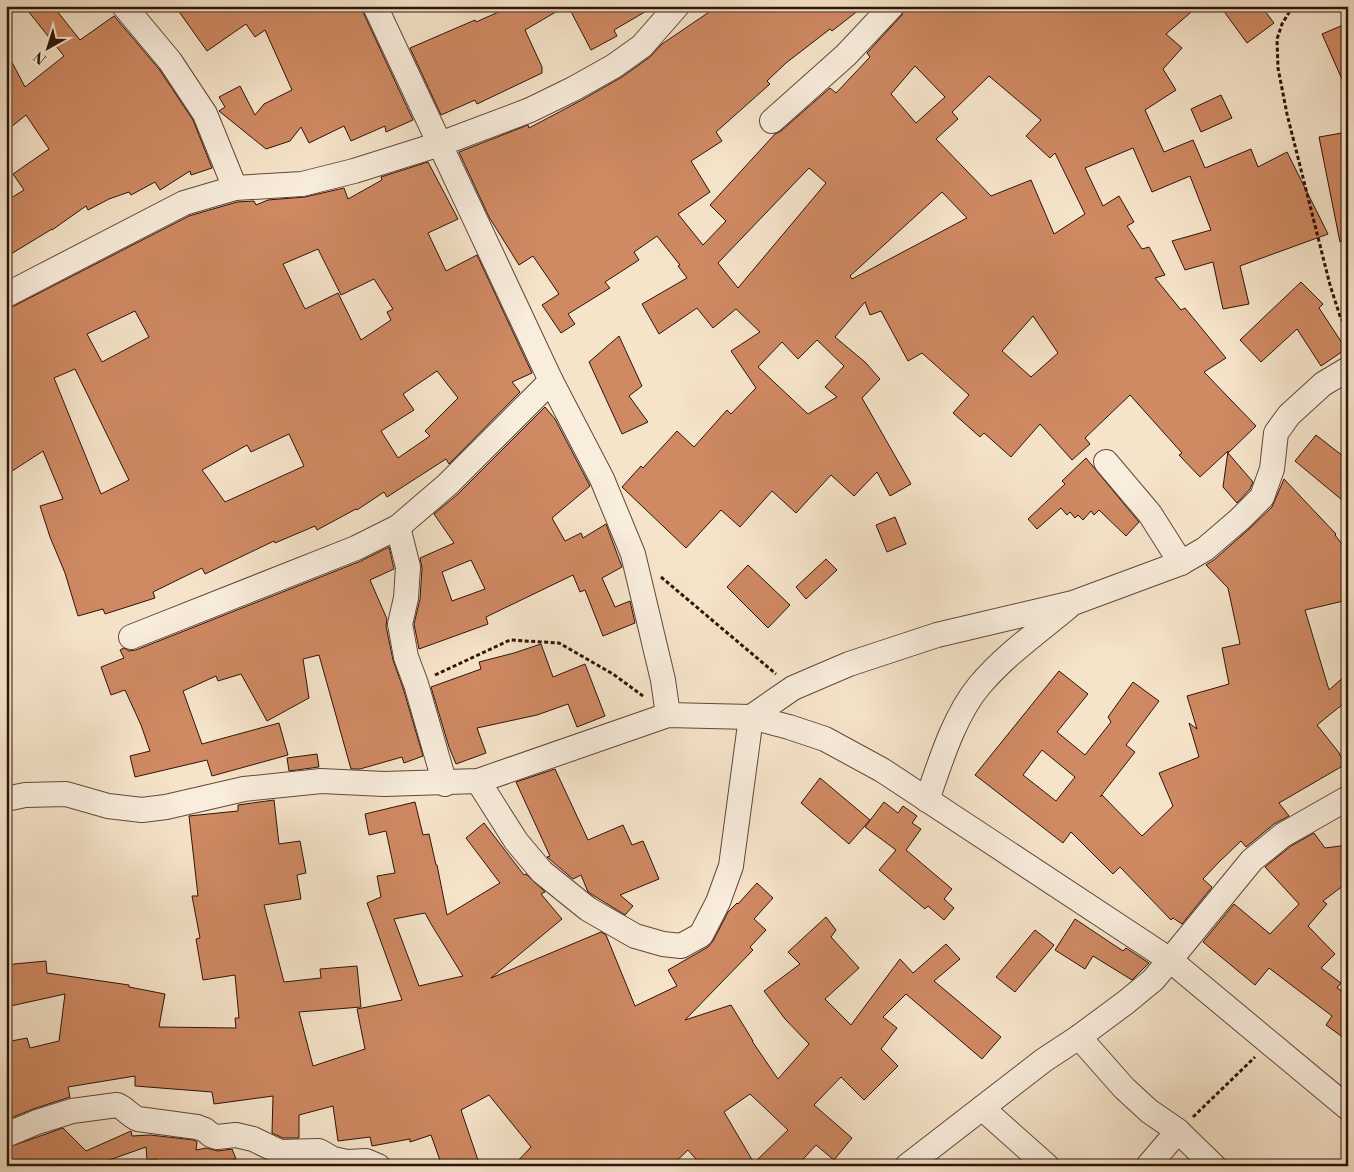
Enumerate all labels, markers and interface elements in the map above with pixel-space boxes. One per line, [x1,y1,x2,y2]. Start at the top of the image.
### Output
north arrow [22,22,72,72]
text: N [30,47,50,68]

